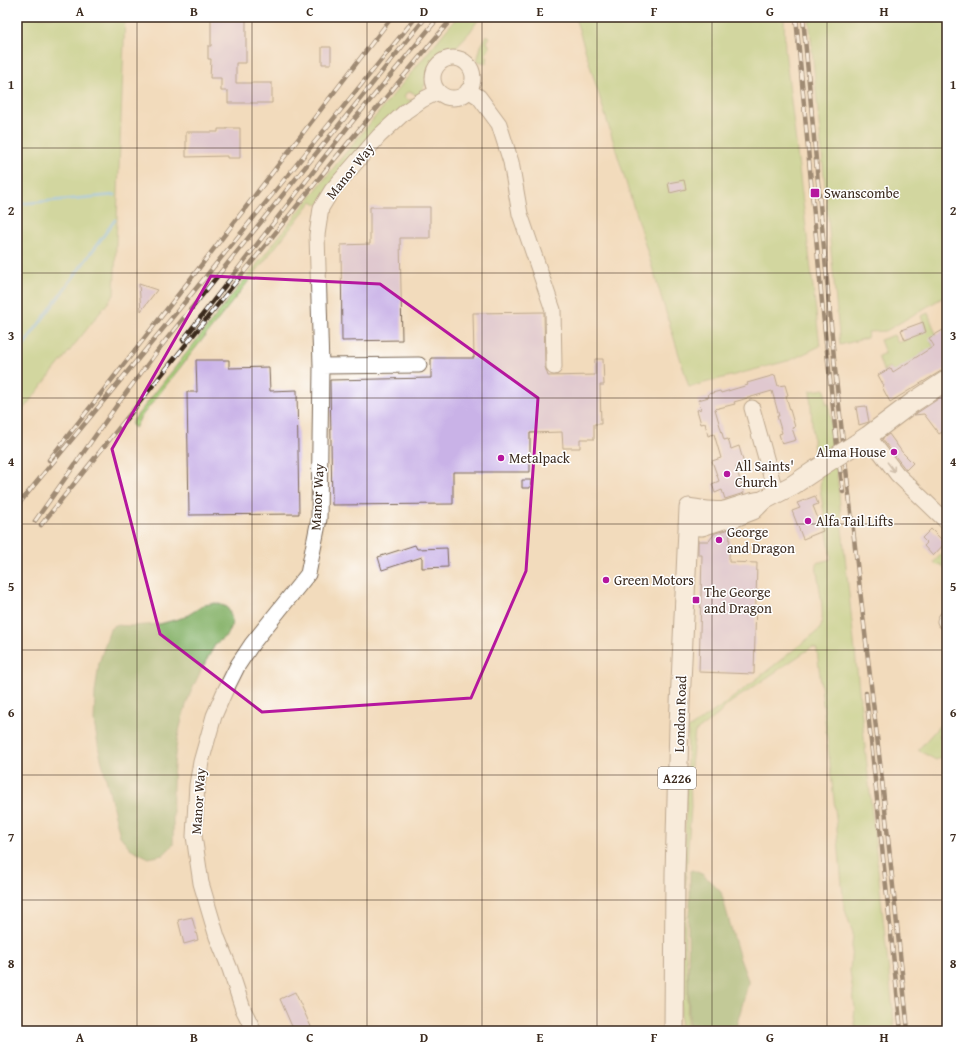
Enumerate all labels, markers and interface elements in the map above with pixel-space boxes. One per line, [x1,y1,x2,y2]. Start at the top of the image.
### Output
text: A [76,2,85,21]
text: B [190,2,198,21]
text: C [306,2,314,21]
text: D [420,2,428,21]
text: E [537,2,544,21]
text: F [651,2,658,21]
text: G [766,2,774,21]
text: H [879,2,889,21]
text: 1 [8,75,14,94]
text: 1 [950,75,956,94]
street label: Manor Way [321,139,379,203]
place label: Swanscombe [824,183,900,203]
marker: Swanscombe [809,187,821,199]
text: 2 [8,201,15,220]
text: 2 [950,201,957,220]
text: 3 [8,326,14,345]
text: 3 [950,326,956,345]
place label: Alma House [816,442,886,462]
marker: Alma House [889,447,899,457]
place label: Metalpack [509,448,571,468]
text: 4 [8,452,15,471]
text: 4 [950,452,957,471]
marker: Metalpack [496,453,506,463]
place label: All Saints' Church [735,456,794,492]
one-way arrow [887,462,896,473]
street label: Manor Way [305,463,329,531]
marker: All Saints' Church [722,469,732,479]
place label: Alfa Tail Lifts [816,511,893,531]
marker: Alfa Tail Lifts [803,516,813,526]
place label: George and Dragon [727,522,795,558]
marker: George and Dragon [714,535,724,545]
place label: Green Motors [614,570,694,590]
marker: Green Motors [601,575,611,585]
text: 5 [8,577,15,596]
text: 5 [950,577,957,596]
place label: The George and Dragon [704,582,772,618]
marker: The George and Dragon [691,595,701,605]
street label: London Road [669,675,691,753]
text: 6 [8,703,15,722]
text: 6 [950,703,957,722]
street label: Manor Way [186,767,210,835]
road number: A226 [658,767,696,789]
text: 7 [8,828,15,847]
text: 7 [950,828,957,847]
text: 8 [8,954,15,973]
text: 8 [950,954,957,973]
text: A [76,1028,85,1047]
text: B [190,1028,198,1047]
text: C [306,1028,314,1047]
text: D [420,1028,428,1047]
text: E [537,1028,544,1047]
text: F [651,1028,658,1047]
text: G [766,1028,774,1047]
text: H [879,1028,889,1047]

